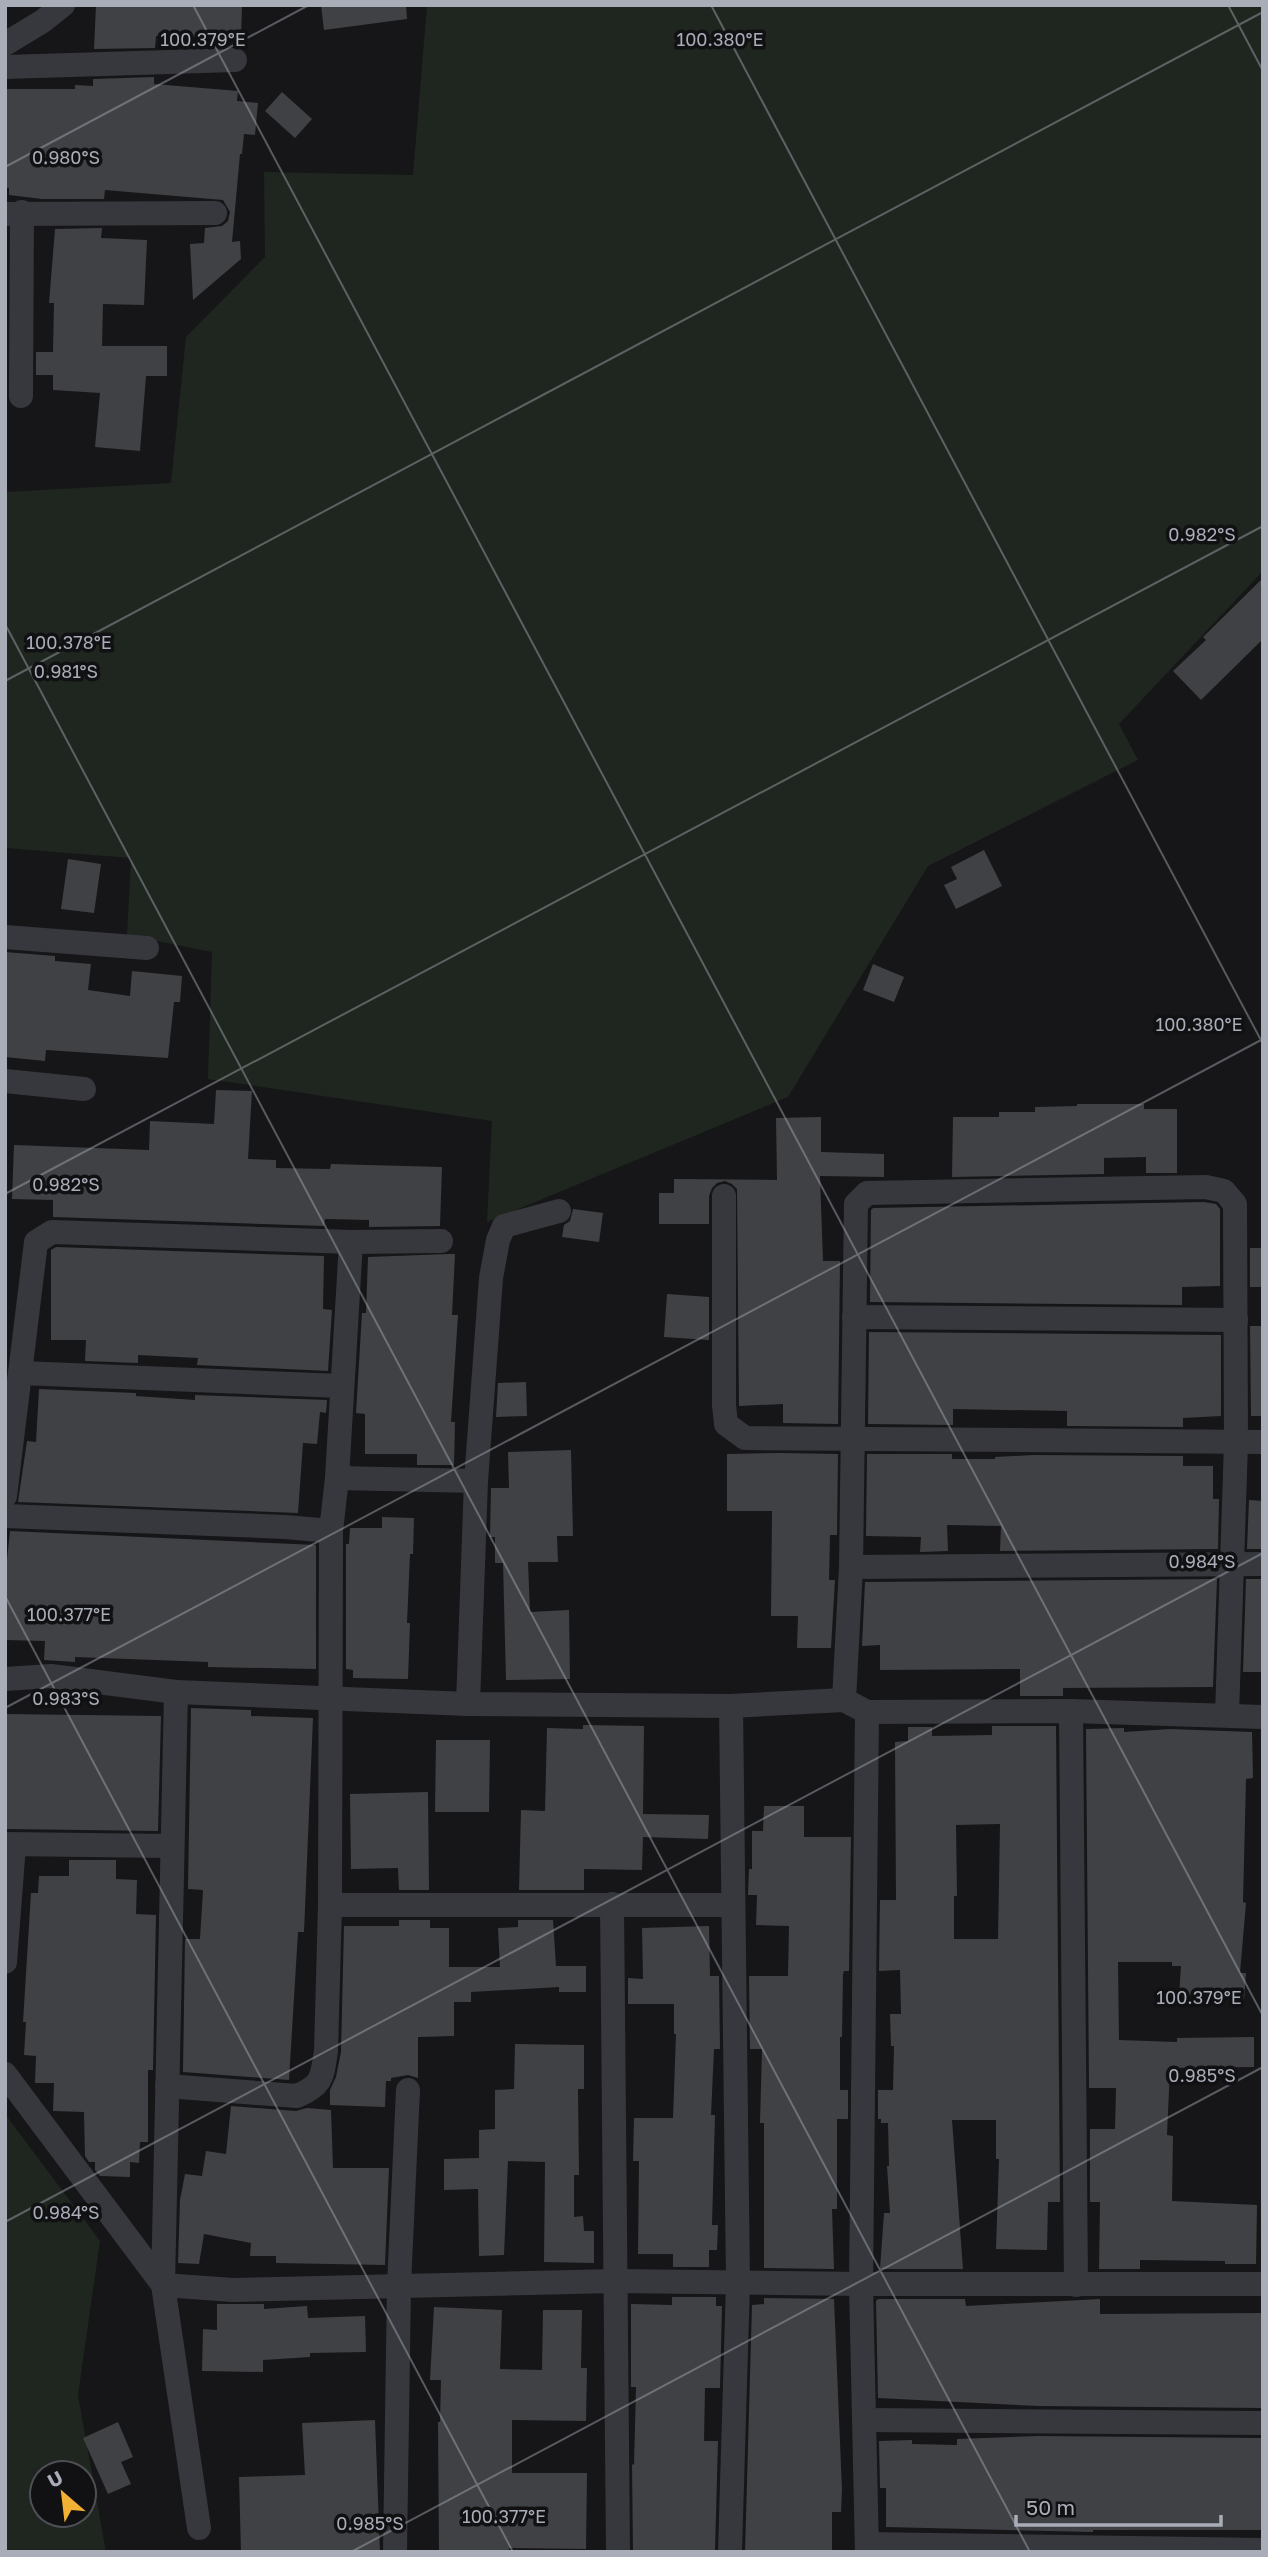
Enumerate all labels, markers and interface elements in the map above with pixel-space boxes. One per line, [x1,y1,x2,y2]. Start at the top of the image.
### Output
text: 100.379°E [160,28,246,50]
text: 100.380°E [676,28,764,50]
text: 0.980°S [32,146,100,168]
text: 0.982°S [1168,523,1236,545]
text: 100.378°E [26,631,112,653]
text: 0.981°S [34,660,98,682]
text: 100.380°E [1155,1013,1243,1035]
text: 0.982°S [32,1173,100,1195]
text: 0.984°S [1168,1550,1236,1572]
text: 100.377°E [27,1603,111,1625]
text: 0.983°S [32,1687,100,1709]
text: 100.379°E [1156,1986,1242,2008]
text: 0.985°S [1168,2064,1236,2086]
text: 0.984°S [32,2201,100,2223]
north arrow [28,2459,98,2529]
text: U [43,2465,66,2492]
scale bar [1016,2484,1221,2528]
text: 50 m [1026,2494,1075,2520]
text: 100.377°E [462,2505,546,2527]
text: 0.985°S [336,2512,404,2534]

